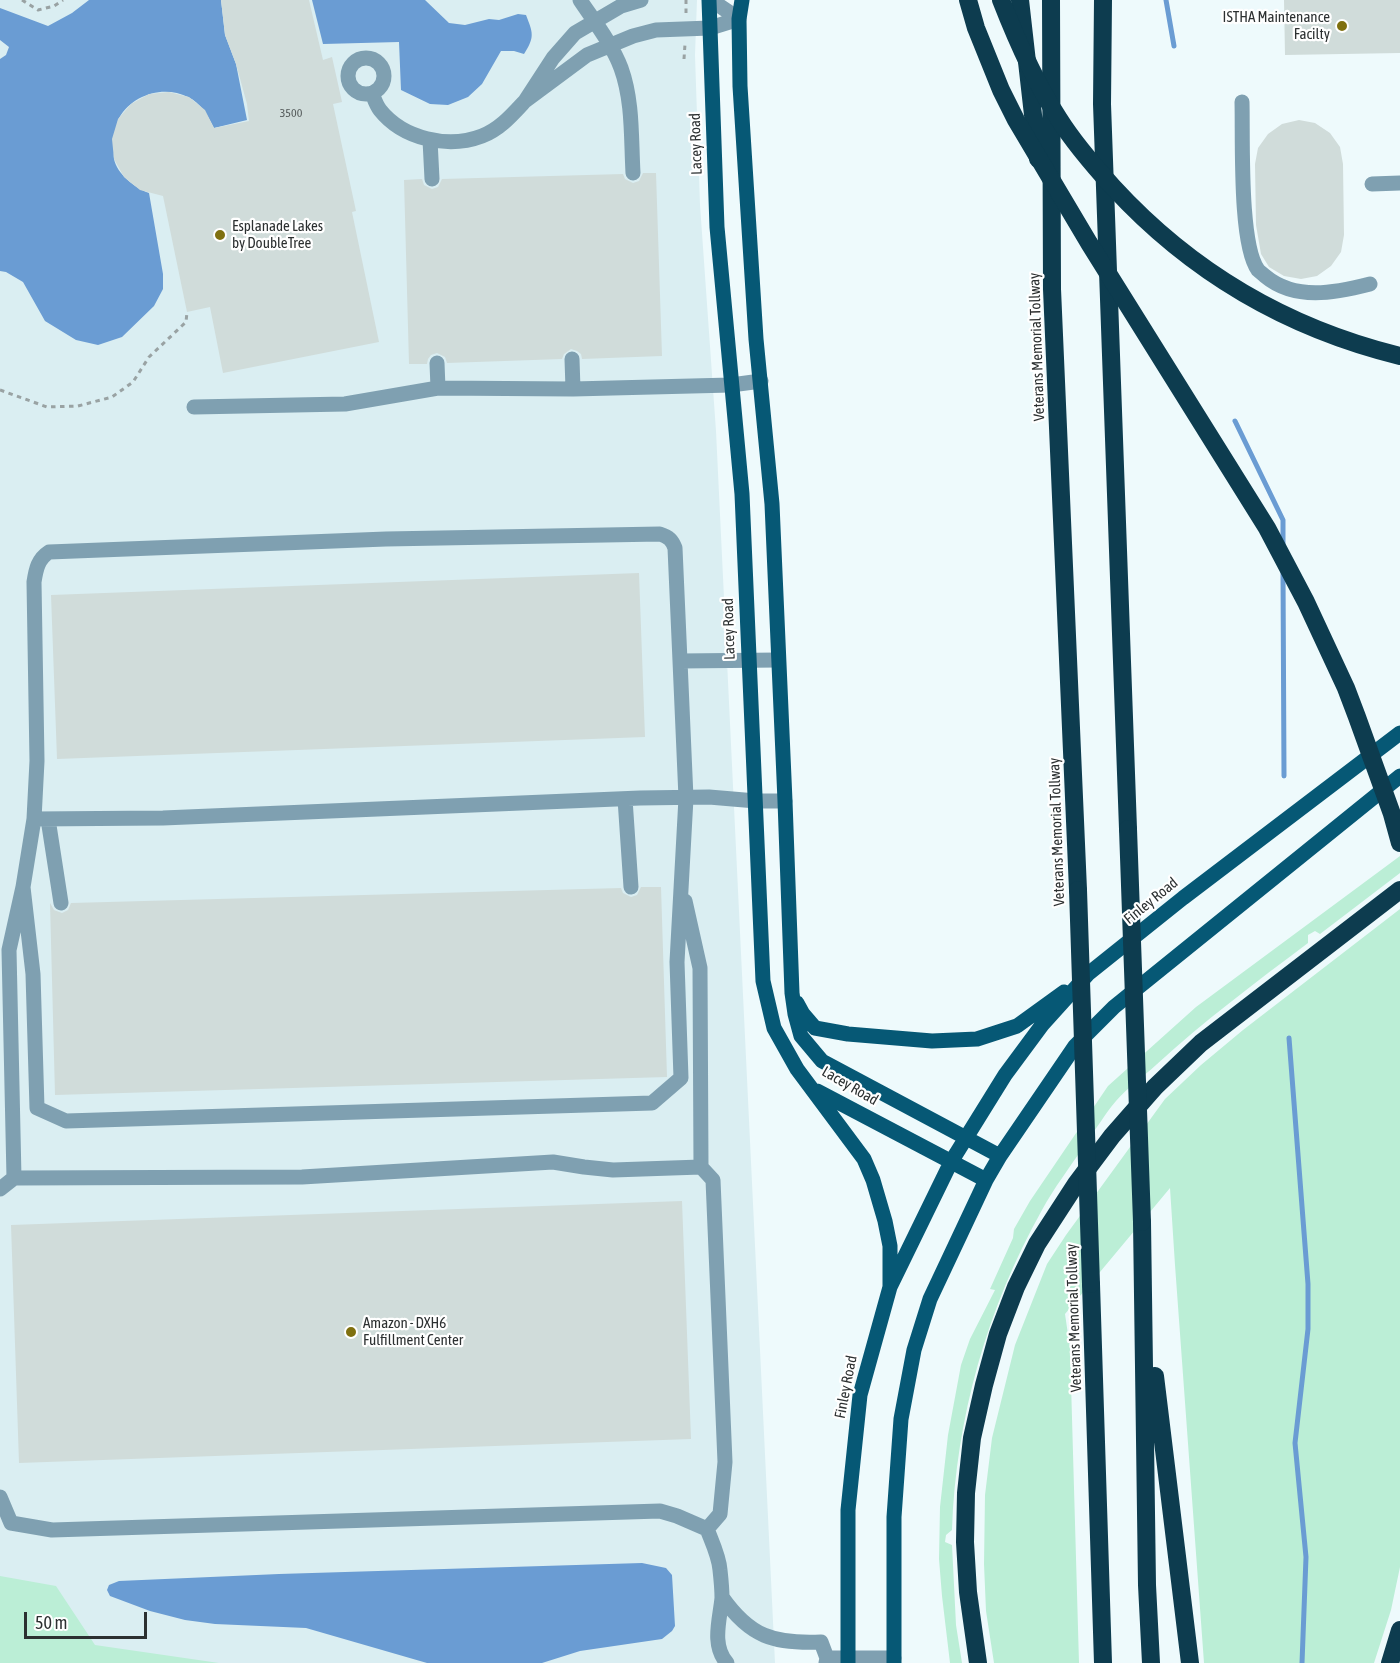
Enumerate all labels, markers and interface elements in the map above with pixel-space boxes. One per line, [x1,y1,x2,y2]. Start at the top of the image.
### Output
place label: ISTHA Maintenance Facilty [1223,8,1330,43]
marker: ISTHA Maintenance Facilty [1335,19,1349,33]
house number: 3500 [280,106,302,120]
street label: Lacey Road [686,113,706,175]
place label: Esplanade Lakes by DoubleTree [232,217,323,252]
marker: Esplanade Lakes by DoubleTree [213,228,227,242]
street label: Veterans Memorial Tollway [1025,272,1049,422]
street label: Lacey Road [719,598,739,660]
street label: Veterans Memorial Tollway [1045,757,1069,907]
street label: Finley Road [1120,874,1182,928]
street label: Lacey Road [819,1063,881,1109]
street label: Veterans Memorial Tollway [1062,1243,1086,1393]
place label: Amazon - DXH6 Fulfillment Center [363,1314,463,1349]
marker: Amazon - DXH6 Fulfillment Center [344,1325,358,1339]
street label: Finley Road [831,1354,861,1420]
scale bar [27,1600,150,1638]
text: 50 m [35,1612,67,1633]

